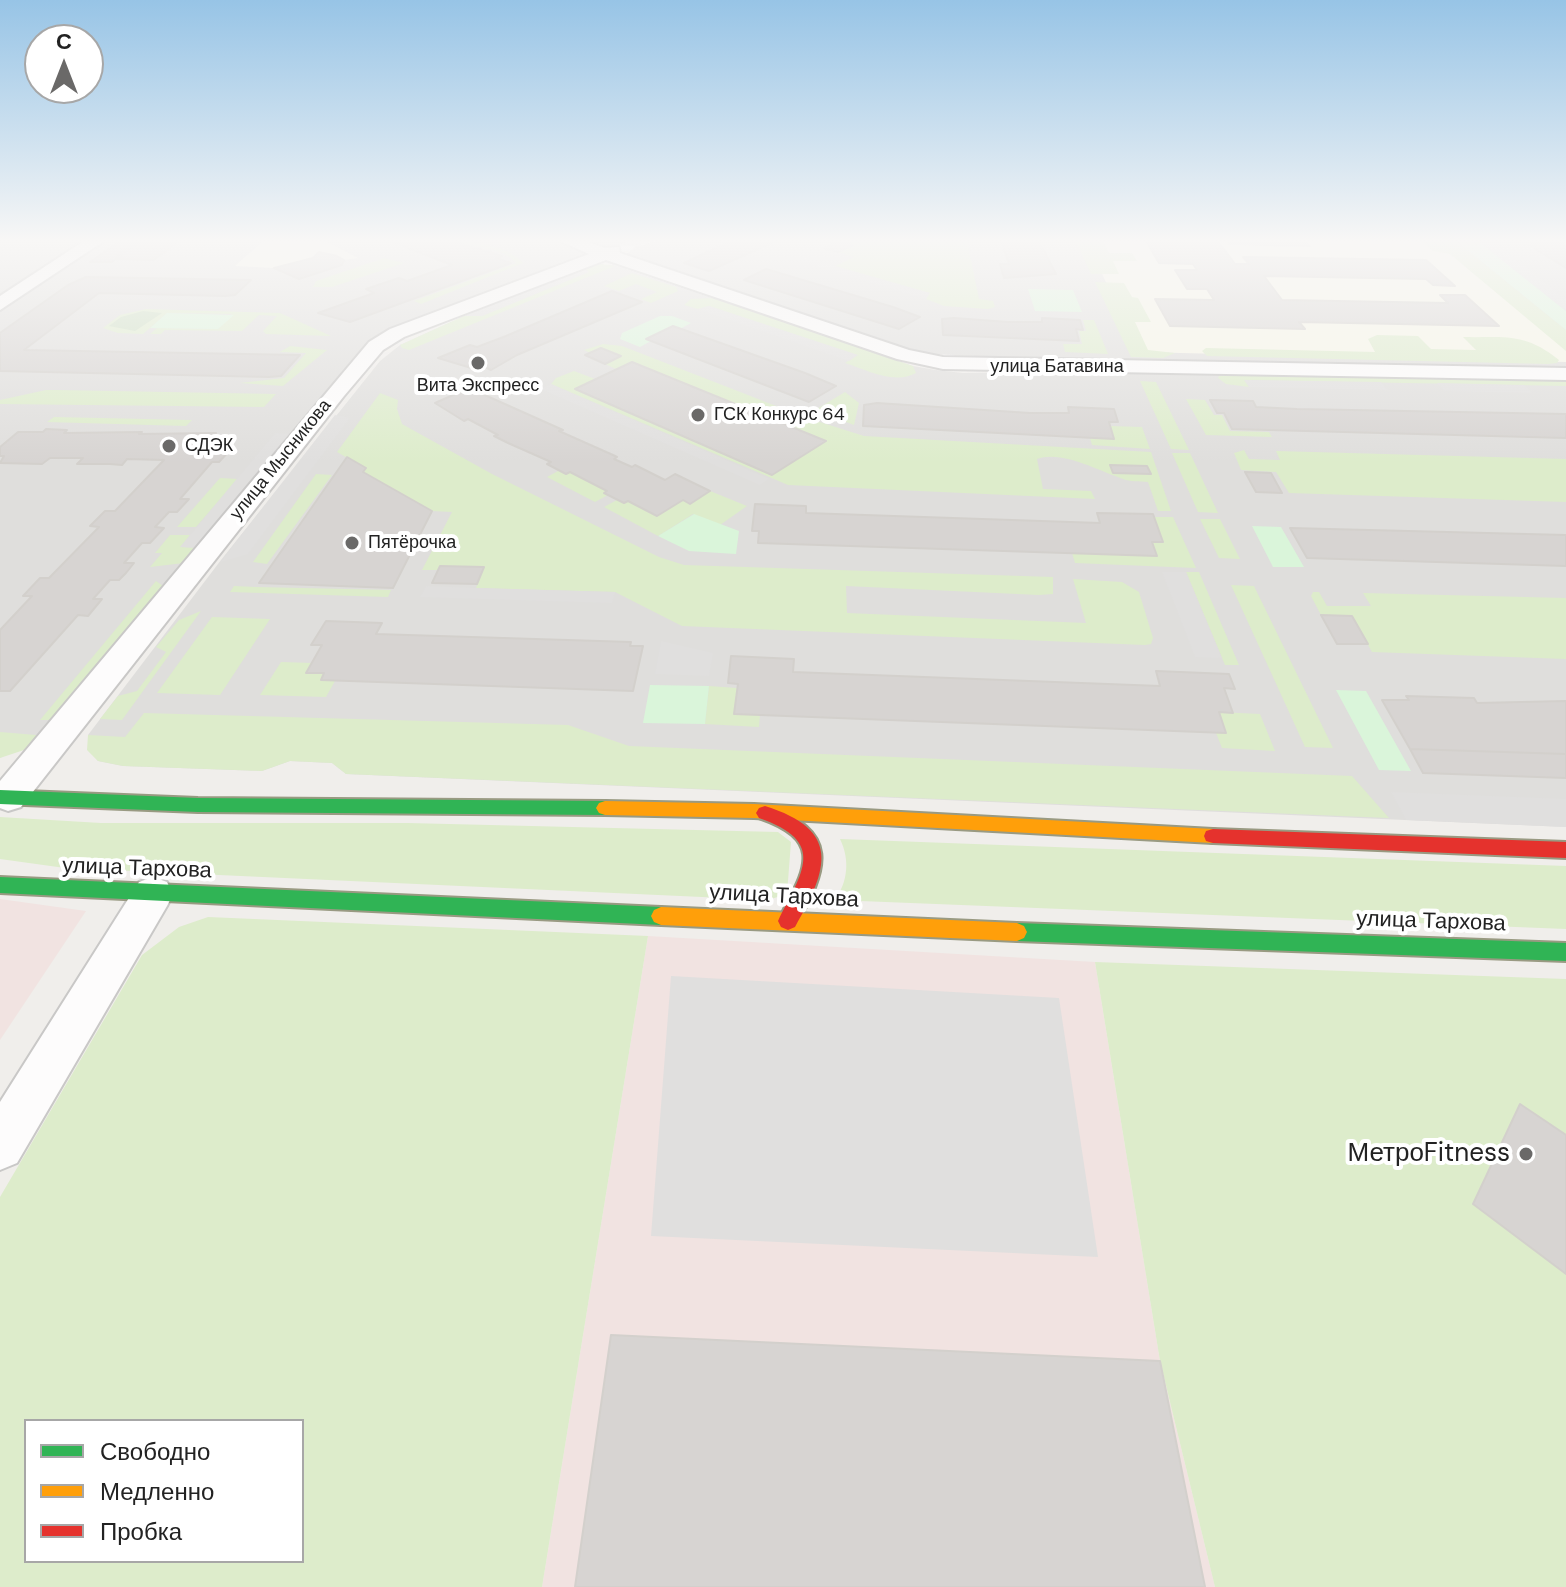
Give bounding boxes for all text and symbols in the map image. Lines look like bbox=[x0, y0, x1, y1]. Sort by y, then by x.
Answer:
north arrow bbox=[24, 24, 104, 104]
text: С bbox=[56, 27, 72, 56]
marker: Вита Экспресс bbox=[469, 354, 487, 372]
street label: улица Батавина bbox=[990, 356, 1124, 378]
place label: Вита Экспресс bbox=[417, 375, 539, 397]
street label: улица Мысникова bbox=[226, 395, 336, 525]
place label: ГСК Конкурс 64 bbox=[714, 404, 845, 426]
marker: ГСК Конкурс 64 bbox=[689, 406, 707, 424]
place label: СДЭК bbox=[185, 435, 233, 457]
marker: СДЭК bbox=[160, 437, 178, 455]
place label: Пятёрочка bbox=[368, 532, 456, 554]
marker: Пятёрочка bbox=[343, 534, 361, 552]
street label: улица Тархова bbox=[62, 853, 212, 885]
street label: улица Тархова bbox=[709, 880, 859, 914]
street label: улица Тархова bbox=[1356, 906, 1506, 938]
place label: МетроFitness bbox=[1347, 1138, 1510, 1170]
marker: МетроFitness bbox=[1517, 1145, 1535, 1163]
legend bbox=[24, 1419, 304, 1563]
text: Свободно bbox=[100, 1436, 210, 1467]
text: Медленно bbox=[100, 1476, 214, 1507]
text: Пробка bbox=[100, 1516, 182, 1547]

